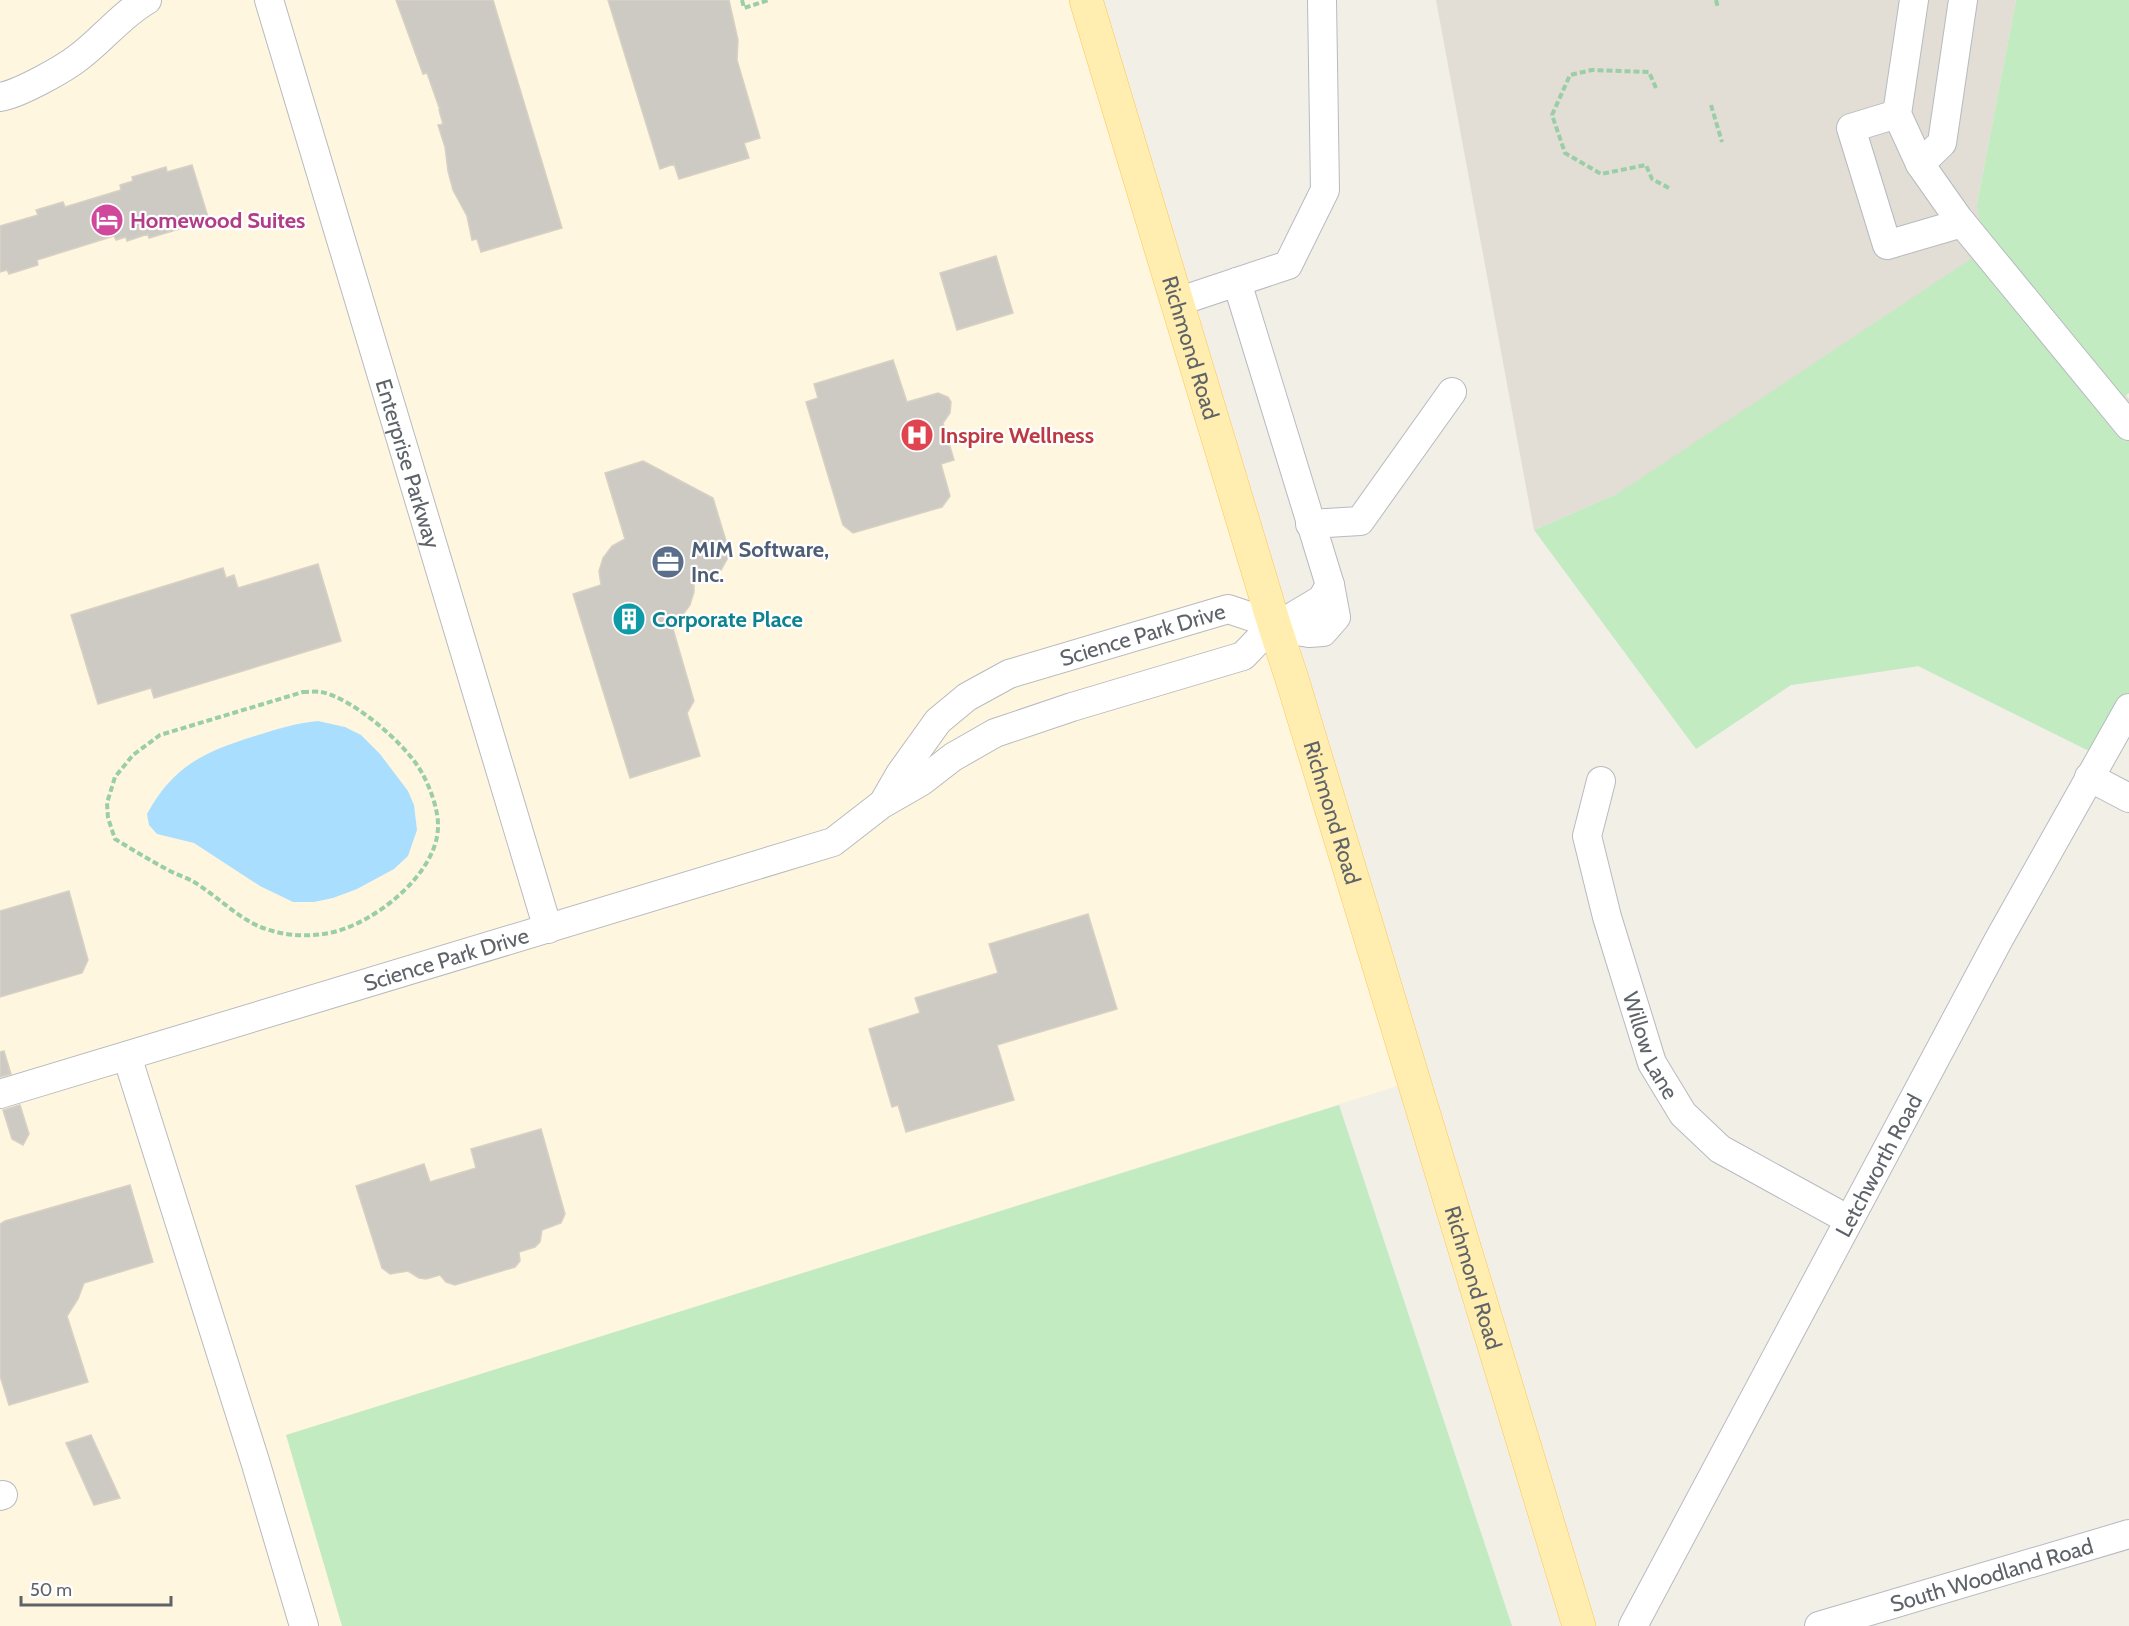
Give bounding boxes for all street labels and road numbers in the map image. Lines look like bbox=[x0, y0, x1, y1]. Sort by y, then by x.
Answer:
street label: Richmond Road bbox=[1156, 273, 1225, 423]
street label: Enterprise Parkway bbox=[370, 376, 446, 552]
street label: Science Park Drive bbox=[1057, 598, 1229, 672]
street label: Richmond Road bbox=[1298, 738, 1366, 887]
street label: Science Park Drive bbox=[360, 922, 532, 997]
street label: Willow Lane bbox=[1617, 989, 1684, 1104]
street label: Letchworth Road bbox=[1830, 1089, 1928, 1242]
street label: Richmond Road bbox=[1438, 1203, 1507, 1353]
street label: South Woodland Road bbox=[1887, 1532, 2096, 1618]

